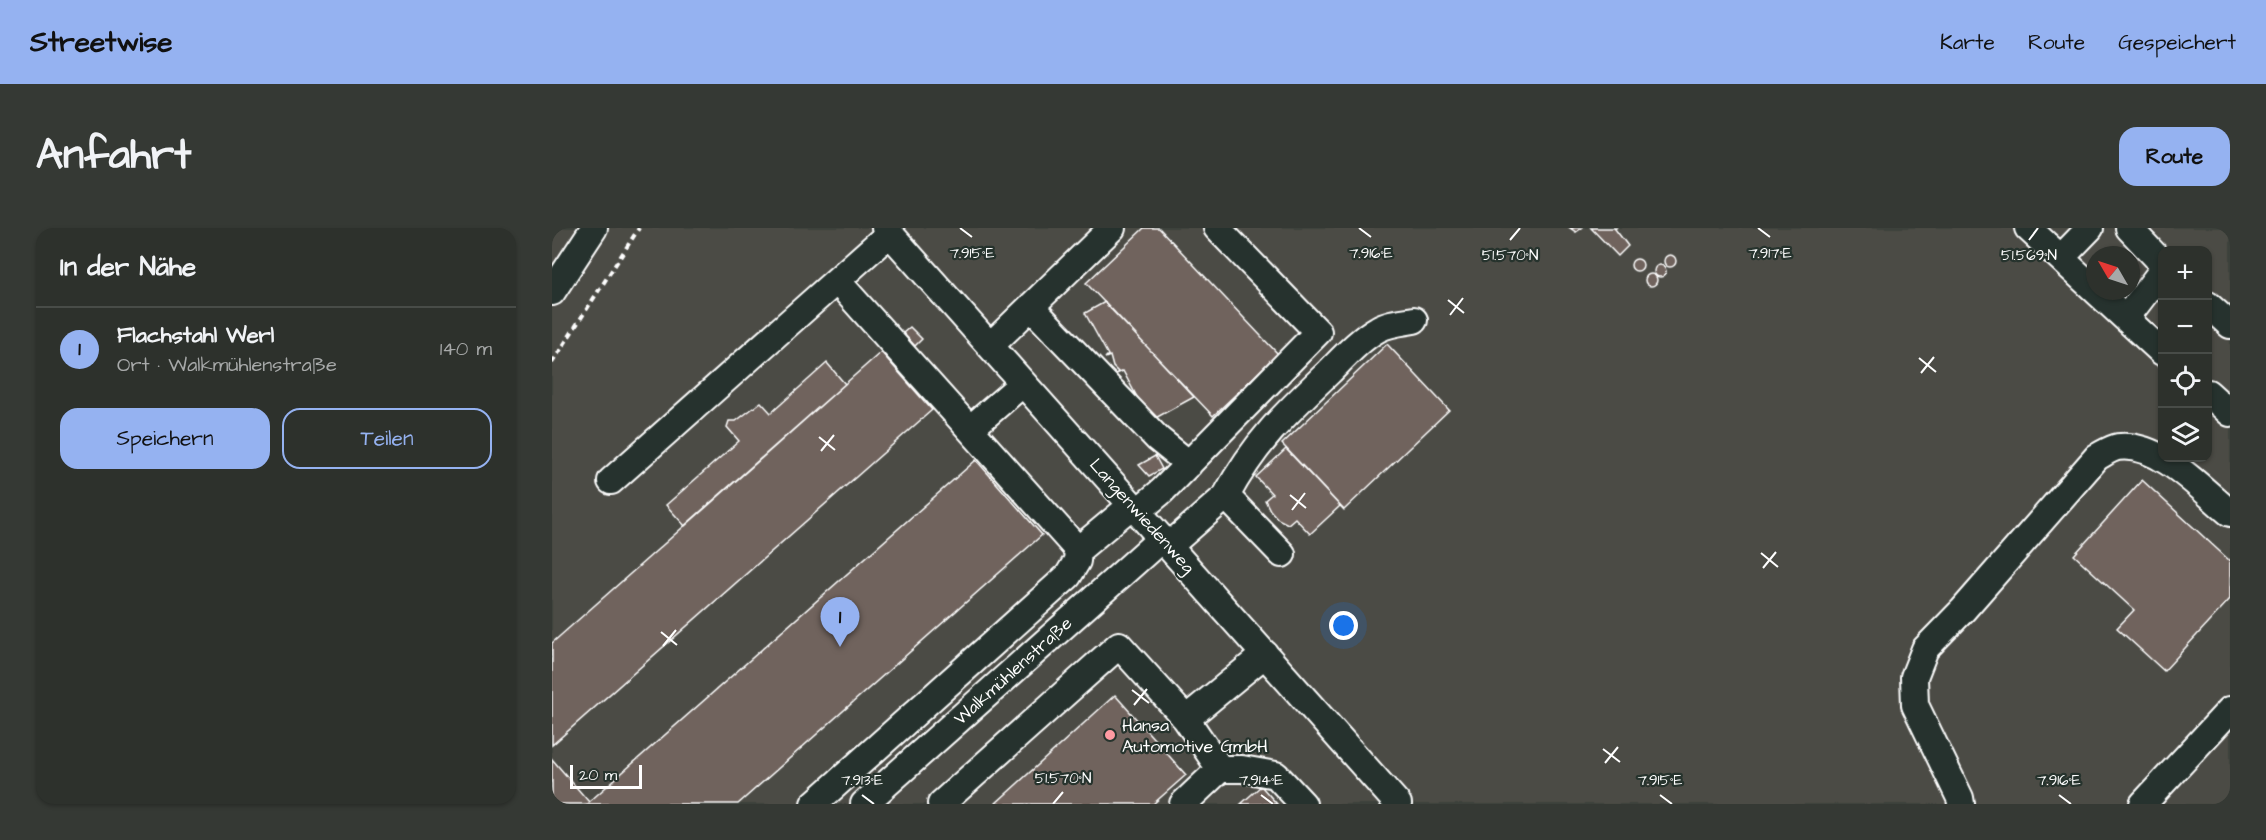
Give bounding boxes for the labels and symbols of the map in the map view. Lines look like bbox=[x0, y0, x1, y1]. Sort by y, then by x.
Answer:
text: 7.915°E bbox=[950, 243, 994, 264]
text: 7.916°E bbox=[1349, 243, 1393, 264]
text: 7.917°E bbox=[1748, 243, 1792, 264]
text: 51.570°N bbox=[1482, 245, 1538, 266]
text: 51.569°N bbox=[2001, 245, 2057, 266]
north arrow bbox=[2086, 246, 2140, 300]
street label: Langenwiedenweg bbox=[1083, 453, 1201, 580]
pin: 1 bbox=[820, 598, 860, 647]
street label: Walkmühlenstraße bbox=[948, 611, 1078, 731]
your location bbox=[1329, 611, 1358, 640]
place label: Hansa Automotive GmbH bbox=[1122, 713, 1268, 759]
marker: Hansa Automotive GmbH bbox=[1103, 728, 1117, 742]
scale bar bbox=[570, 762, 642, 790]
text: 51.570°N bbox=[1035, 768, 1091, 789]
text: 7.913°E bbox=[841, 770, 883, 791]
text: 7.914°E bbox=[1239, 770, 1283, 791]
text: 7.915°E bbox=[1638, 770, 1682, 791]
text: 7.916°E bbox=[2037, 770, 2081, 791]

